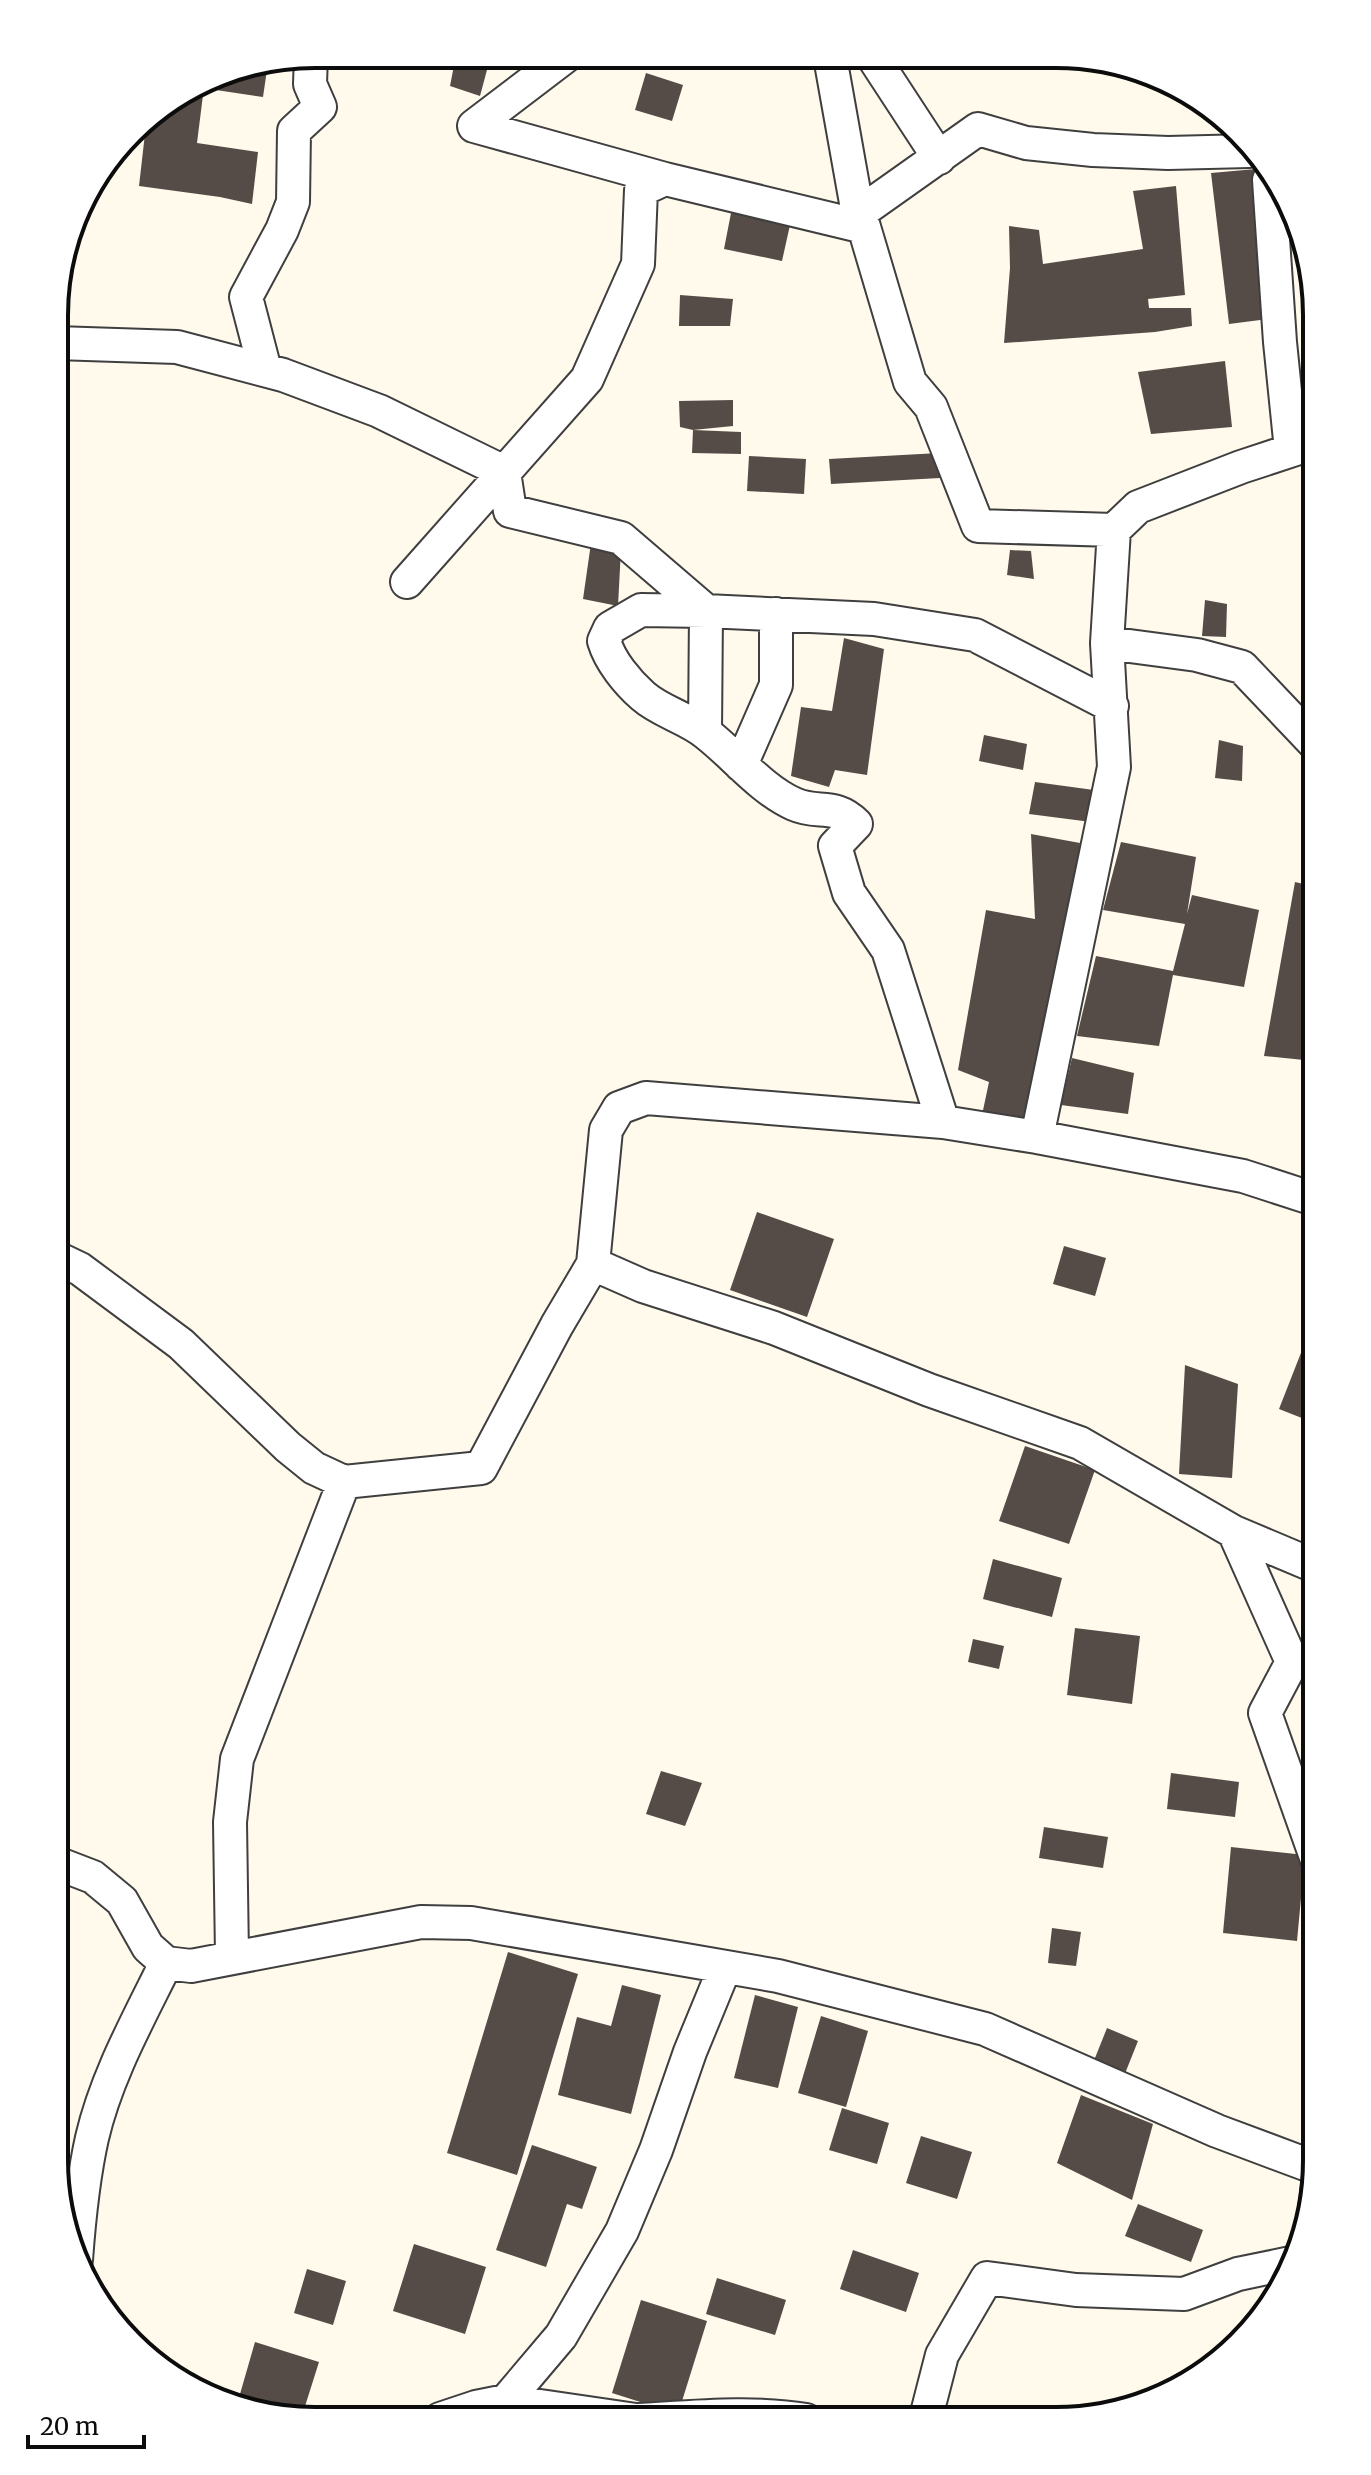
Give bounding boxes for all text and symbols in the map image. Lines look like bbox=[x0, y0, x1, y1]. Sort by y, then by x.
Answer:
scale bar bbox=[28, 2399, 144, 2449]
text: 20 m bbox=[40, 2411, 99, 2442]

